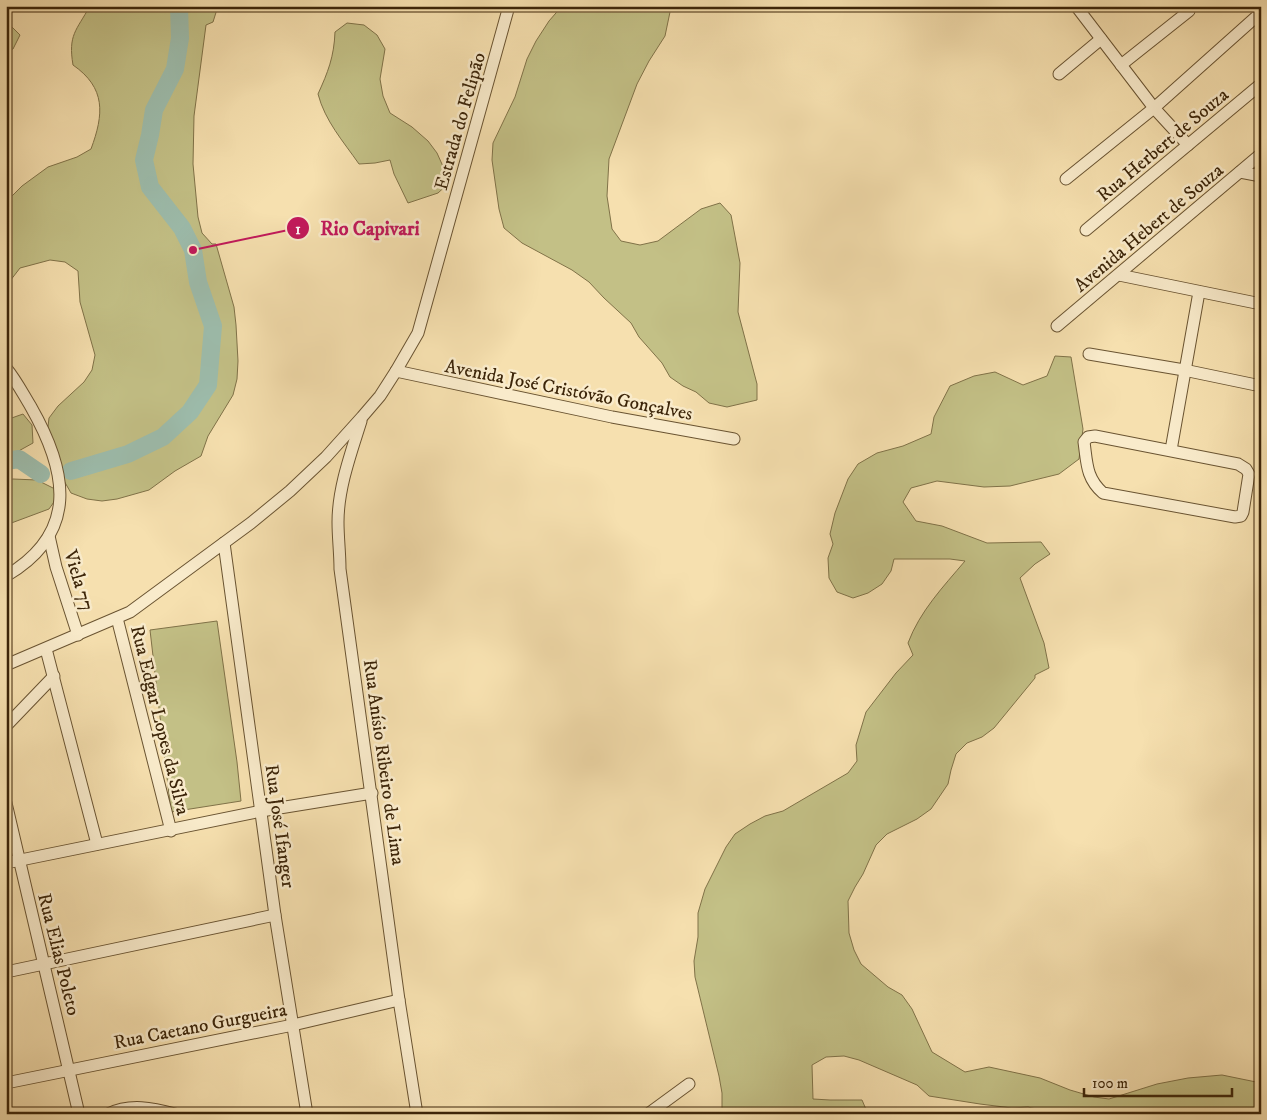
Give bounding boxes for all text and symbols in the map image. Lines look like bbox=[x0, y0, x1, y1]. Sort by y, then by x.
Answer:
street label: Estrada do Felipão bbox=[430, 50, 491, 193]
street label: Rua Herbert de Souza bbox=[1092, 83, 1233, 207]
street label: Avenida Hebert de Souza bbox=[1070, 159, 1228, 297]
callout: Rio Capivari bbox=[286, 211, 430, 246]
text: Rio Capivari bbox=[320, 217, 420, 242]
text: 1 bbox=[295, 220, 301, 239]
street label: Avenida José Cristóvão Gonçalves bbox=[443, 355, 694, 426]
street label: Viela 77 bbox=[58, 546, 99, 614]
street label: Rua Edgar Lopes da Silva bbox=[125, 623, 194, 818]
street label: Rua Anísio Ribeiro de Lima bbox=[358, 658, 409, 866]
street label: Rua José Ifanger bbox=[259, 763, 300, 890]
street label: Rua Elias Poleto bbox=[32, 891, 85, 1018]
street label: Rua Caetano Gurgueira bbox=[112, 998, 289, 1055]
scale bar bbox=[1084, 1065, 1232, 1097]
text: 100 m bbox=[1092, 1074, 1128, 1093]

